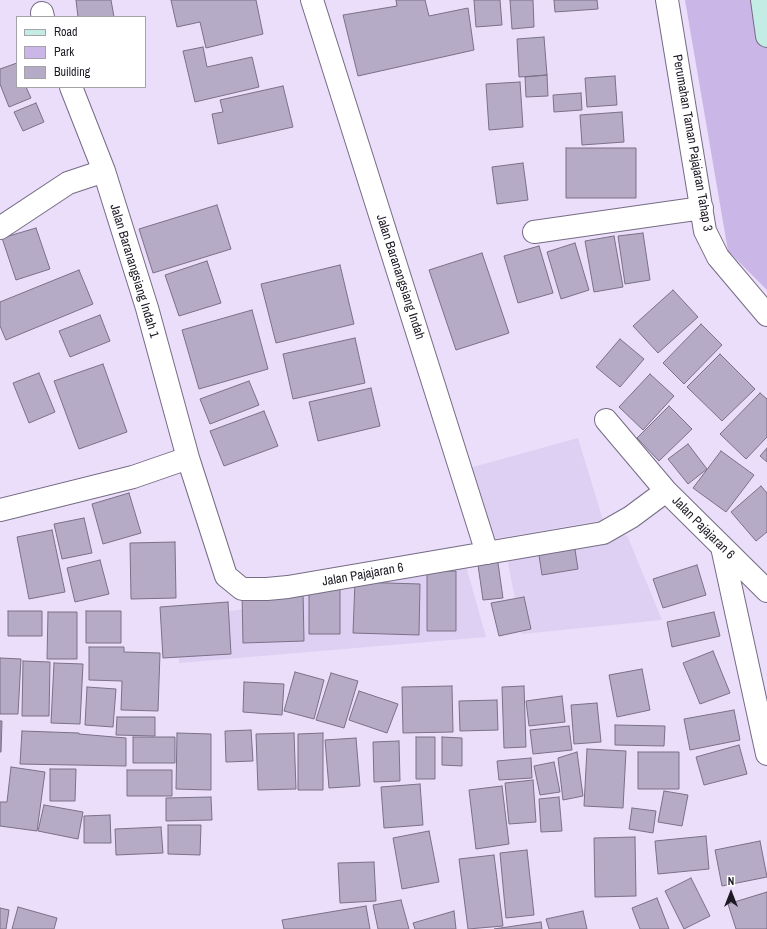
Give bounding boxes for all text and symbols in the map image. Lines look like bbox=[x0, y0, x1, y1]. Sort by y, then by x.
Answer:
legend bbox=[16, 16, 146, 88]
text: Road bbox=[54, 24, 78, 40]
text: Park bbox=[54, 44, 74, 60]
street label: Perumahan Taman Pajajaran Tahap 3 bbox=[669, 53, 715, 233]
text: Building bbox=[54, 64, 90, 80]
street label: Jalan Baranangsiang Indah 1 bbox=[106, 202, 162, 340]
street label: Jalan Baranangsiang Indah bbox=[372, 213, 428, 341]
street label: Jalan Pajajaran 6 bbox=[668, 493, 738, 563]
street label: Jalan Pajajaran 6 bbox=[321, 560, 405, 590]
north arrow bbox=[711, 873, 751, 913]
text: N bbox=[728, 874, 734, 888]

